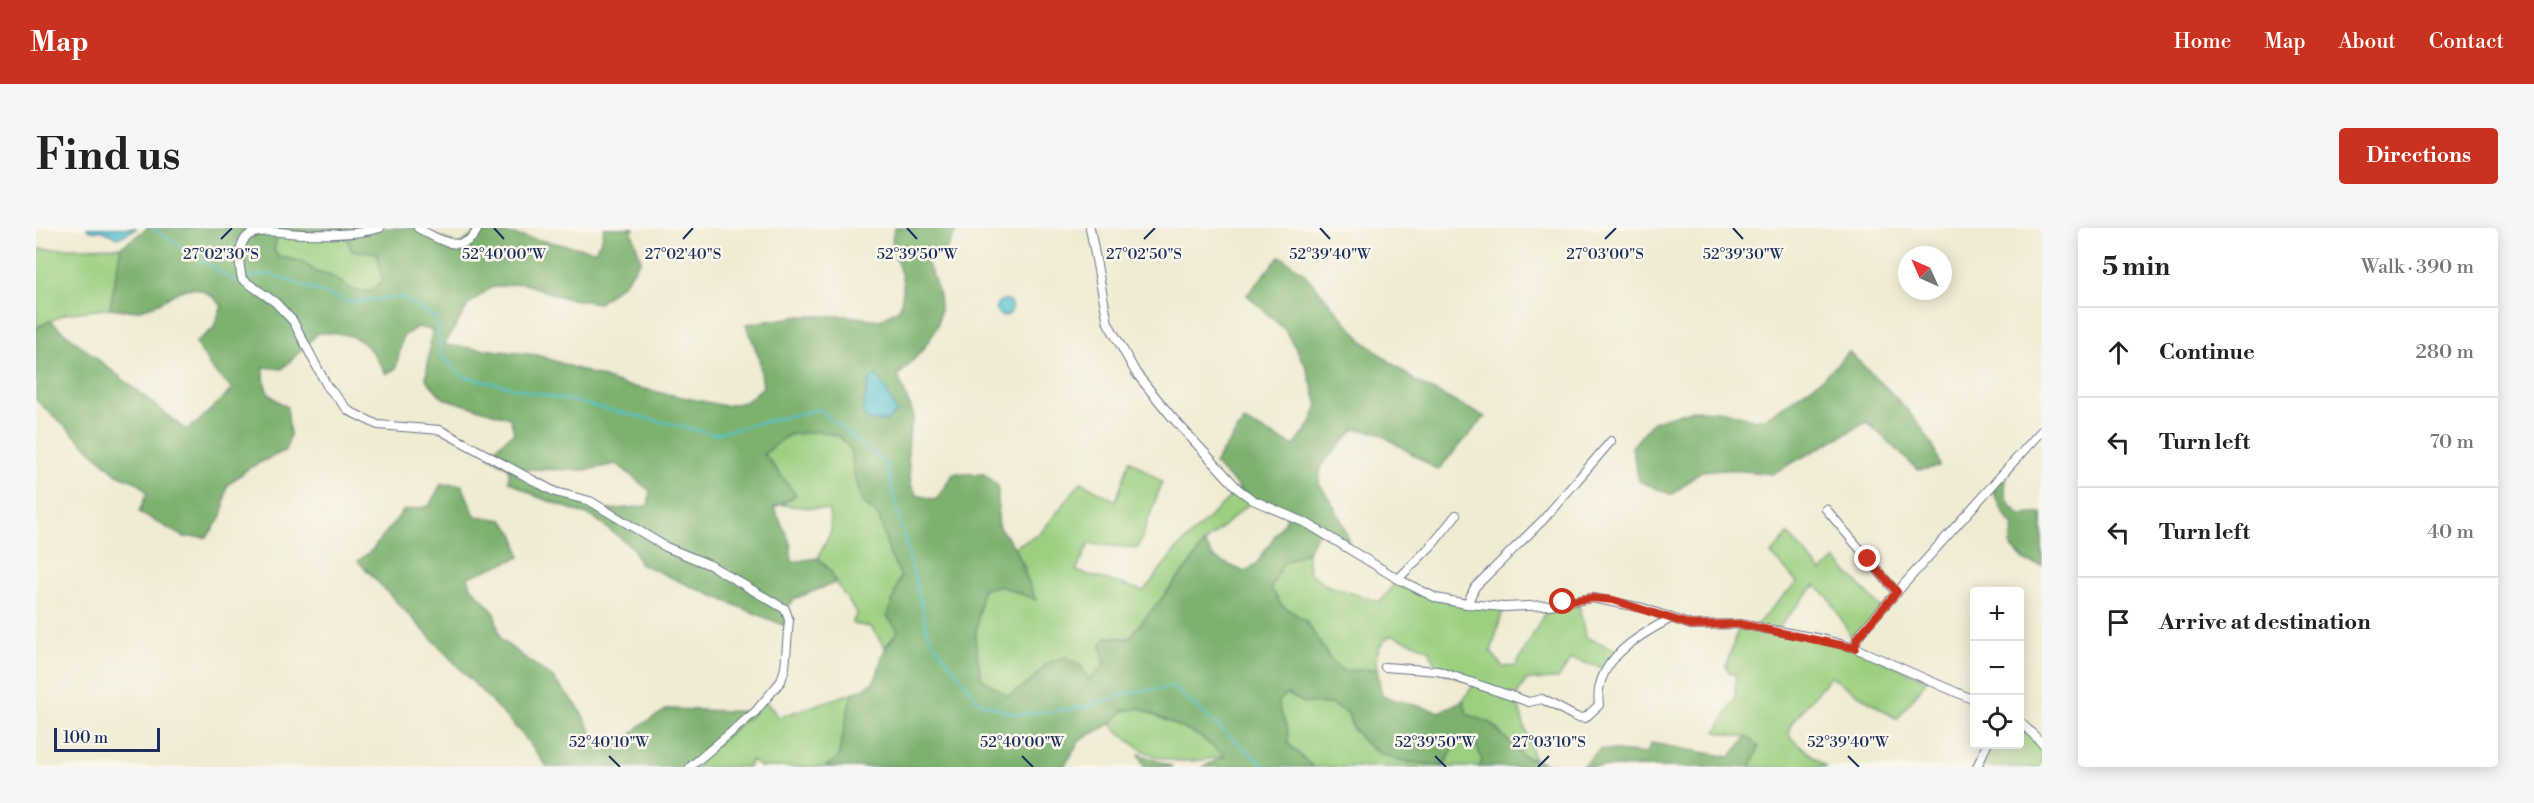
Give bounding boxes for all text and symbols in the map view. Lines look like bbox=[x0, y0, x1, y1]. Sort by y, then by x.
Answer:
text: Map bbox=[30, 25, 89, 60]
text: Home bbox=[2174, 29, 2231, 55]
text: Map bbox=[2264, 29, 2306, 55]
text: About bbox=[2339, 29, 2396, 55]
text: Contact bbox=[2429, 29, 2504, 55]
button: Directions bbox=[2339, 128, 2498, 184]
text: Find us bbox=[36, 130, 180, 183]
text: 27°02'30"S bbox=[183, 245, 259, 264]
text: 52°40'00"W bbox=[462, 245, 546, 264]
text: 27°02'40"S bbox=[645, 245, 721, 264]
text: 52°39'50"W bbox=[877, 245, 958, 264]
text: 27°02'50"S bbox=[1106, 245, 1182, 264]
text: 52°39'40"W bbox=[1289, 245, 1371, 264]
text: 27°03'00"S bbox=[1566, 245, 1644, 264]
text: 52°39'30"W bbox=[1703, 245, 1784, 264]
north arrow bbox=[1898, 246, 1952, 300]
text: 5 min bbox=[2102, 251, 2170, 283]
text: Walk · 390 m bbox=[2361, 255, 2474, 280]
icon: ahead bbox=[2102, 336, 2135, 369]
text: Continue bbox=[2159, 339, 2255, 366]
text: 280 m bbox=[2415, 340, 2474, 365]
icon: left bbox=[2102, 426, 2135, 459]
text: Turn left bbox=[2159, 429, 2250, 456]
text: 70 m bbox=[2430, 430, 2474, 455]
icon: left bbox=[2102, 516, 2135, 549]
text: Turn left bbox=[2159, 519, 2250, 546]
text: 40 m bbox=[2427, 520, 2474, 545]
route end bbox=[1854, 545, 1880, 571]
map controls bbox=[1970, 587, 2024, 749]
button: + bbox=[1970, 587, 2024, 641]
route start bbox=[1549, 588, 1575, 614]
icon: arrive bbox=[2102, 606, 2135, 639]
text: Arrive at destination bbox=[2159, 609, 2371, 636]
button: − bbox=[1970, 641, 2024, 695]
button: locate bbox=[1970, 695, 2024, 749]
scale bar bbox=[54, 725, 160, 752]
text: 100 m bbox=[63, 728, 108, 748]
text: 52°40'10"W bbox=[569, 733, 649, 752]
text: 52°40'00"W bbox=[980, 733, 1064, 752]
text: 52°39'50"W bbox=[1395, 733, 1476, 752]
text: 27°03'10"S bbox=[1512, 733, 1586, 752]
text: 52°39'40"W bbox=[1807, 733, 1889, 752]

